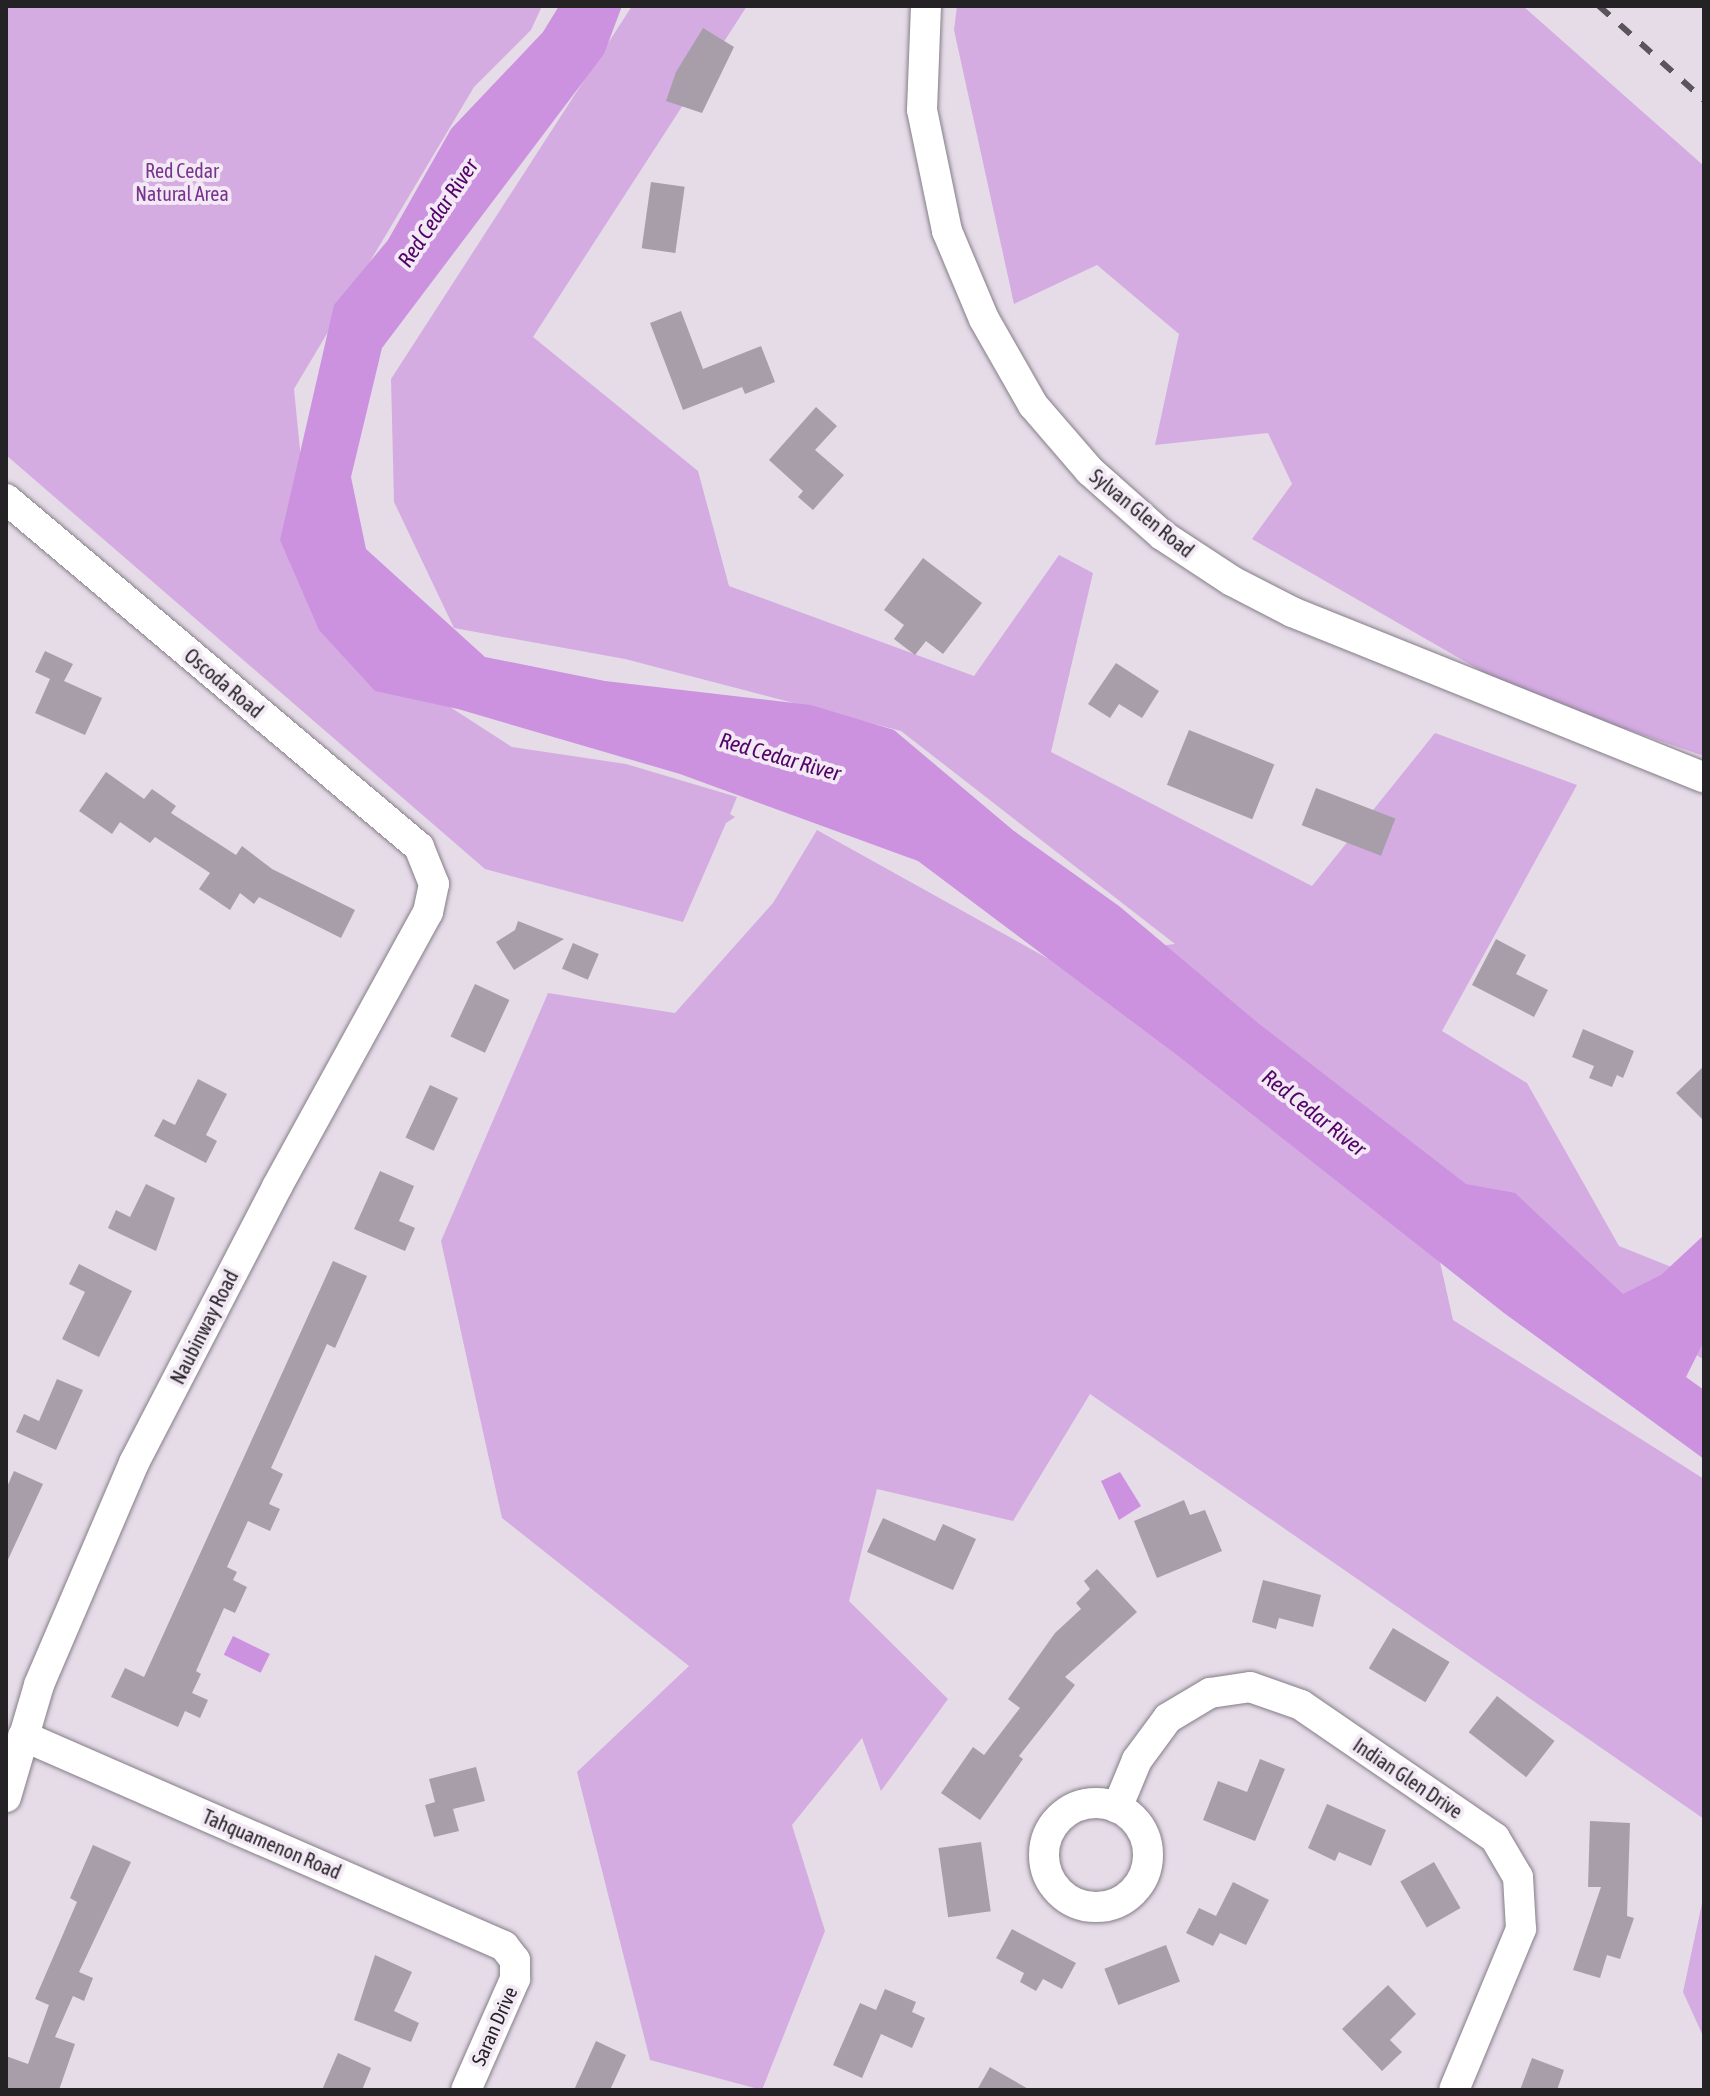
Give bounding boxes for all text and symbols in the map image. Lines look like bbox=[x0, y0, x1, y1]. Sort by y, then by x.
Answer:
water label: Red Cedar River bbox=[392, 154, 484, 272]
park label: Red Cedar Natural Area bbox=[135, 158, 229, 205]
street label: Sylvan Glen Road bbox=[1085, 464, 1199, 562]
street label: Oscoda Road bbox=[180, 643, 268, 723]
water label: Red Cedar River bbox=[716, 727, 844, 787]
water label: Red Cedar River bbox=[1257, 1064, 1371, 1162]
street label: Naubinway Road bbox=[165, 1266, 243, 1388]
street label: Indian Glen Drive bbox=[1349, 1733, 1467, 1823]
street label: Tahquamenon Road bbox=[199, 1804, 345, 1884]
street label: Saran Drive bbox=[466, 1983, 522, 2069]

